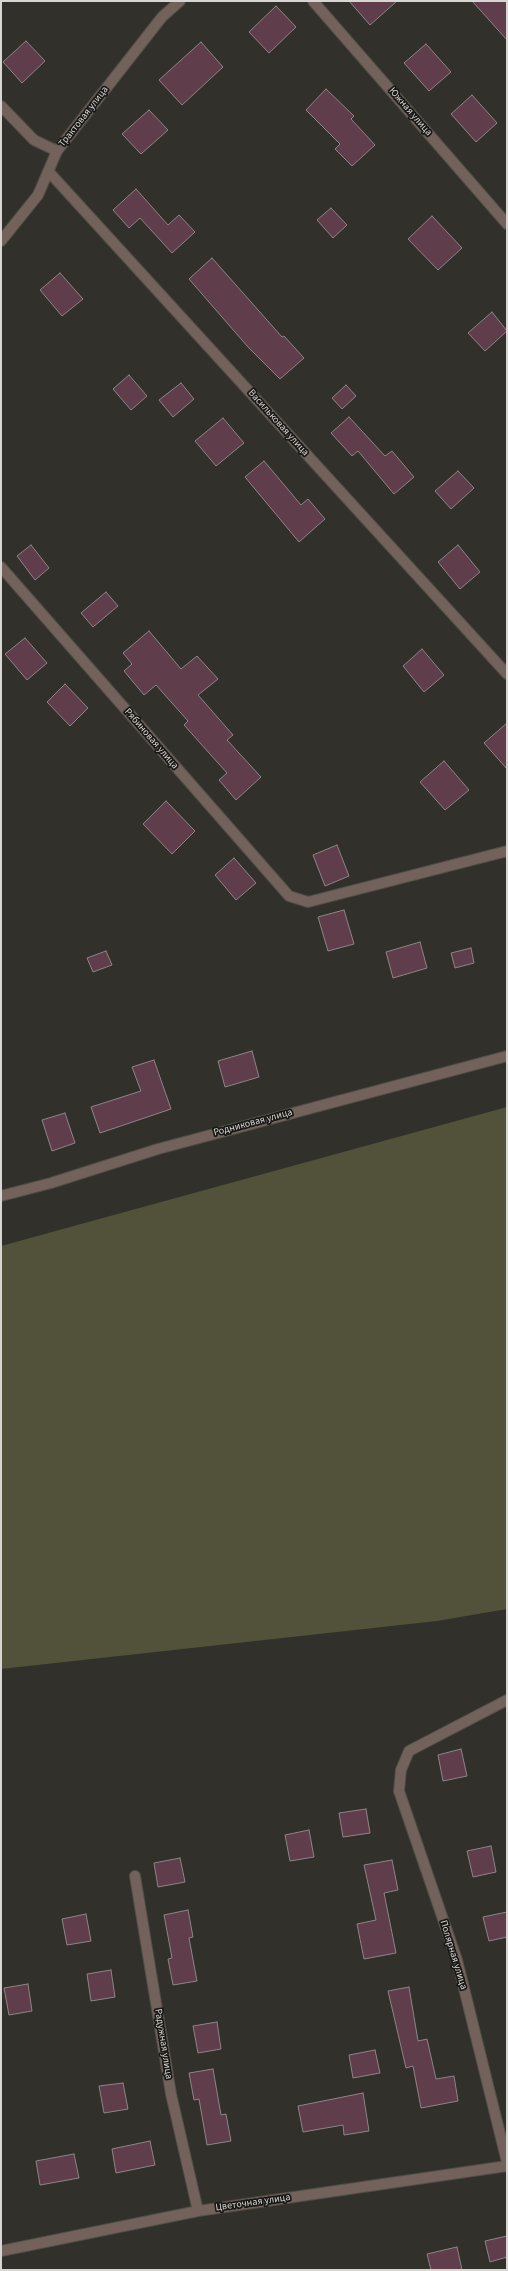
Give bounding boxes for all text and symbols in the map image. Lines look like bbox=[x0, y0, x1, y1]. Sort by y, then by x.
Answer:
street label: Трактовая улица bbox=[57, 84, 111, 150]
street label: Южная улица bbox=[386, 85, 434, 139]
street label: Васильковая улица bbox=[245, 387, 311, 459]
street label: Рябиновая улица bbox=[121, 706, 181, 772]
street label: Родниковая улица bbox=[212, 1107, 294, 1139]
street label: Полярная улица bbox=[437, 1919, 469, 1991]
street label: Радужная улица bbox=[152, 2008, 174, 2080]
street label: Цветочная улица bbox=[215, 2192, 291, 2214]

